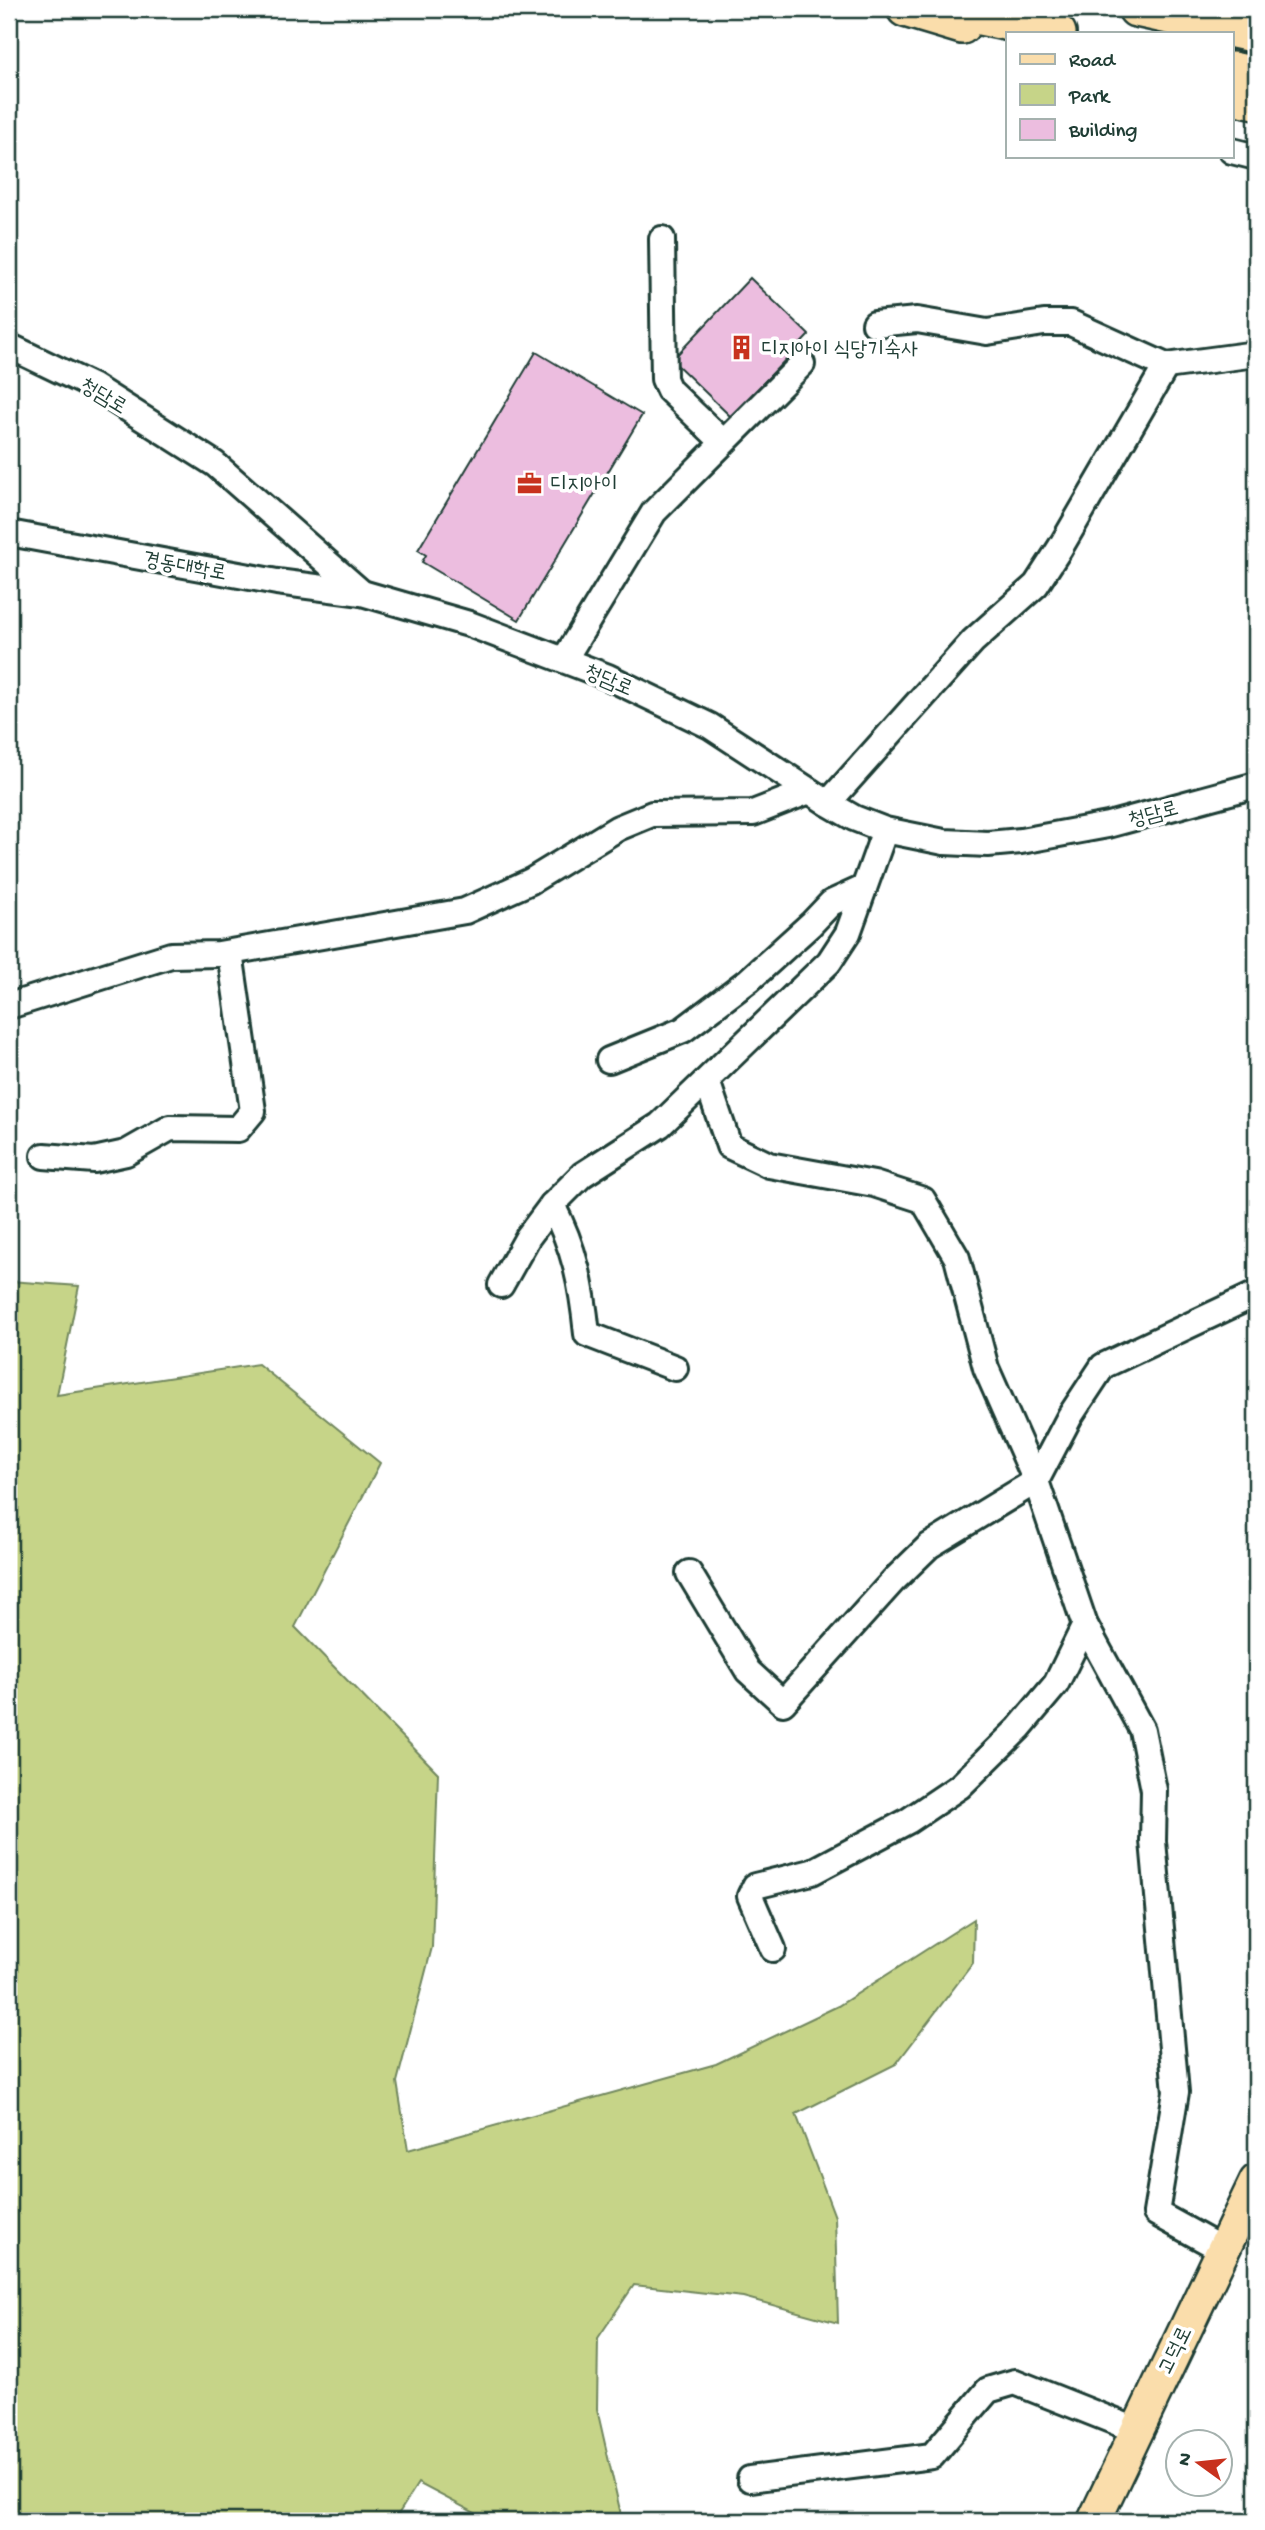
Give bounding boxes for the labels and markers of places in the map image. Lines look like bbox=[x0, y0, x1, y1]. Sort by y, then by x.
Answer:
building icon: 디지아이 식당기숙사 bbox=[727, 334, 755, 362]
place label: 디지아이 식당기숙사 bbox=[761, 339, 918, 364]
office icon: 디지아이 bbox=[516, 469, 544, 497]
place label: 디지아이 bbox=[550, 474, 618, 499]

